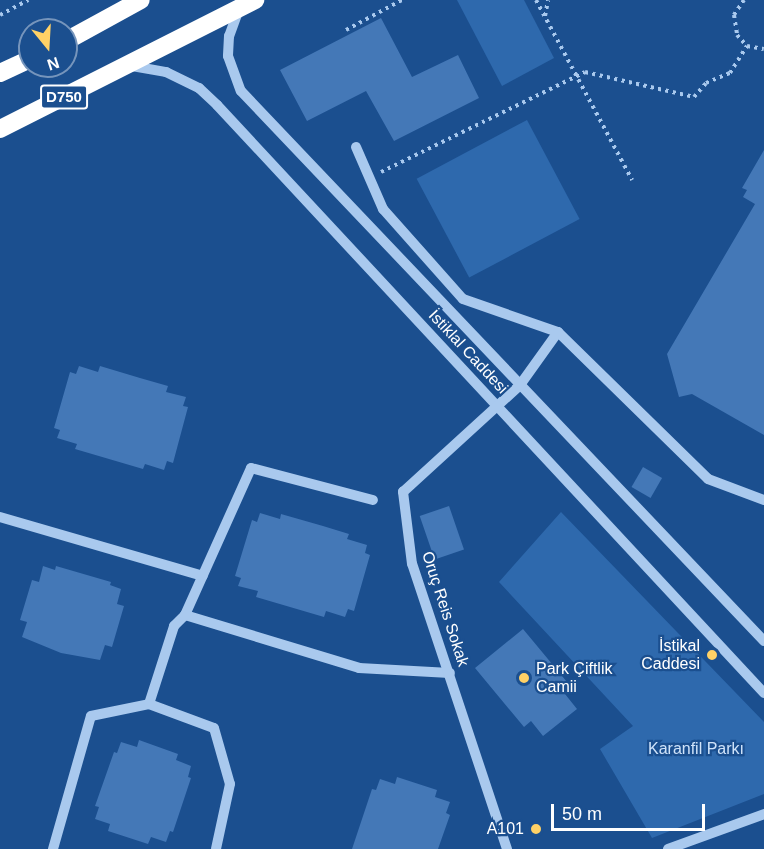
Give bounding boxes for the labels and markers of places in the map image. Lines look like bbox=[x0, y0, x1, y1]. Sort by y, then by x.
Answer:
place label: İstikal Caddesi bbox=[641, 636, 700, 674]
marker: İstikal Caddesi bbox=[705, 648, 719, 662]
place label: Park Çiftlik Camii bbox=[536, 659, 612, 697]
marker: Park Çiftlik Camii bbox=[517, 671, 531, 685]
place label: A101 bbox=[487, 819, 524, 839]
marker: A101 bbox=[529, 822, 543, 836]

